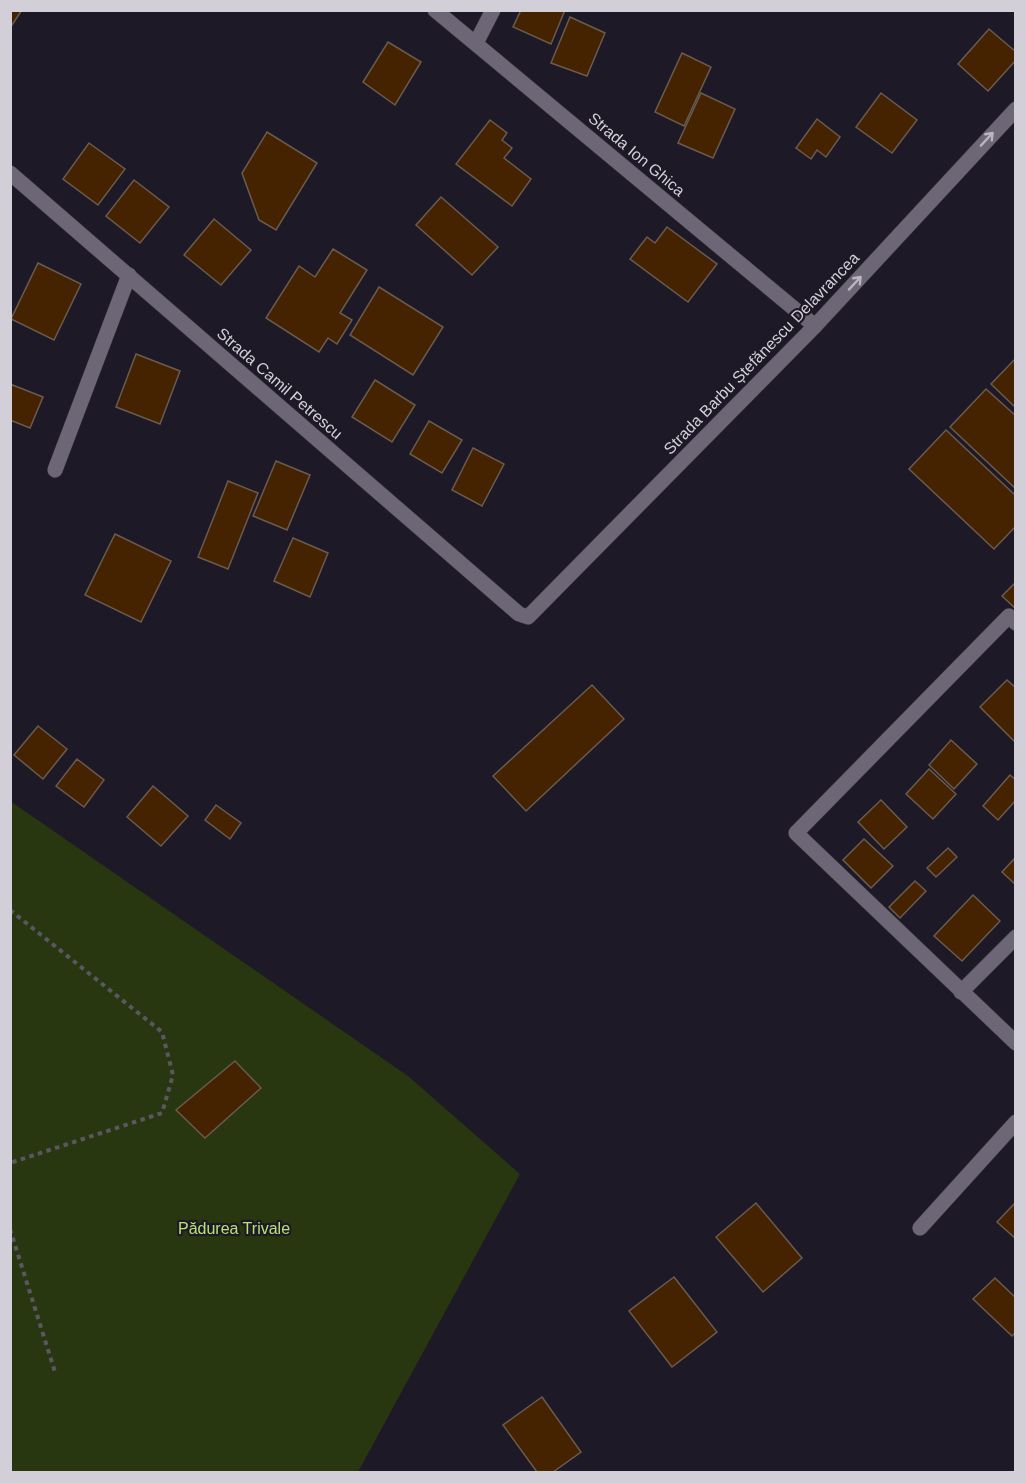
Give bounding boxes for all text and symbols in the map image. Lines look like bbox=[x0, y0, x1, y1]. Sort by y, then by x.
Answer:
street label: Strada Ion Ghica bbox=[585, 109, 688, 200]
one-way arrow bbox=[980, 132, 995, 147]
street label: Strada Barbu Ștefănescu Delavrancea bbox=[660, 249, 862, 457]
one-way arrow bbox=[848, 275, 862, 290]
street label: Strada Camil Petrescu bbox=[214, 324, 346, 442]
park label: Pădurea Trivale bbox=[178, 1220, 290, 1237]

